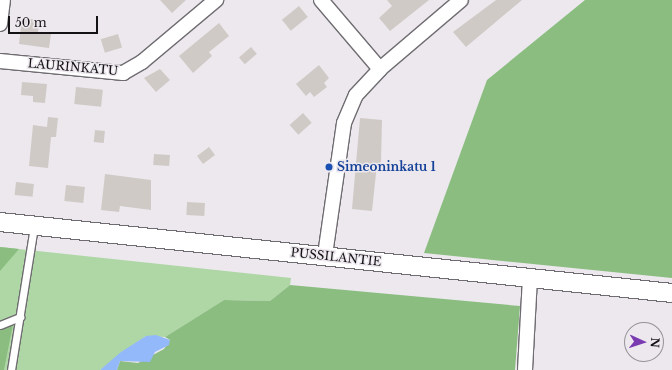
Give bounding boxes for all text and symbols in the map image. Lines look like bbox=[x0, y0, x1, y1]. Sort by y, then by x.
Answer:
scale bar bbox=[10, 8, 100, 34]
text: 50 m bbox=[15, 15, 47, 30]
street label: LAURINKATU bbox=[27, 56, 119, 78]
place label: Simeoninkatu 1 bbox=[337, 160, 436, 174]
marker: Simeoninkatu 1 bbox=[324, 162, 334, 172]
street label: PUSSILANTIE bbox=[290, 245, 382, 269]
north arrow bbox=[624, 322, 664, 362]
text: N bbox=[648, 337, 662, 348]

